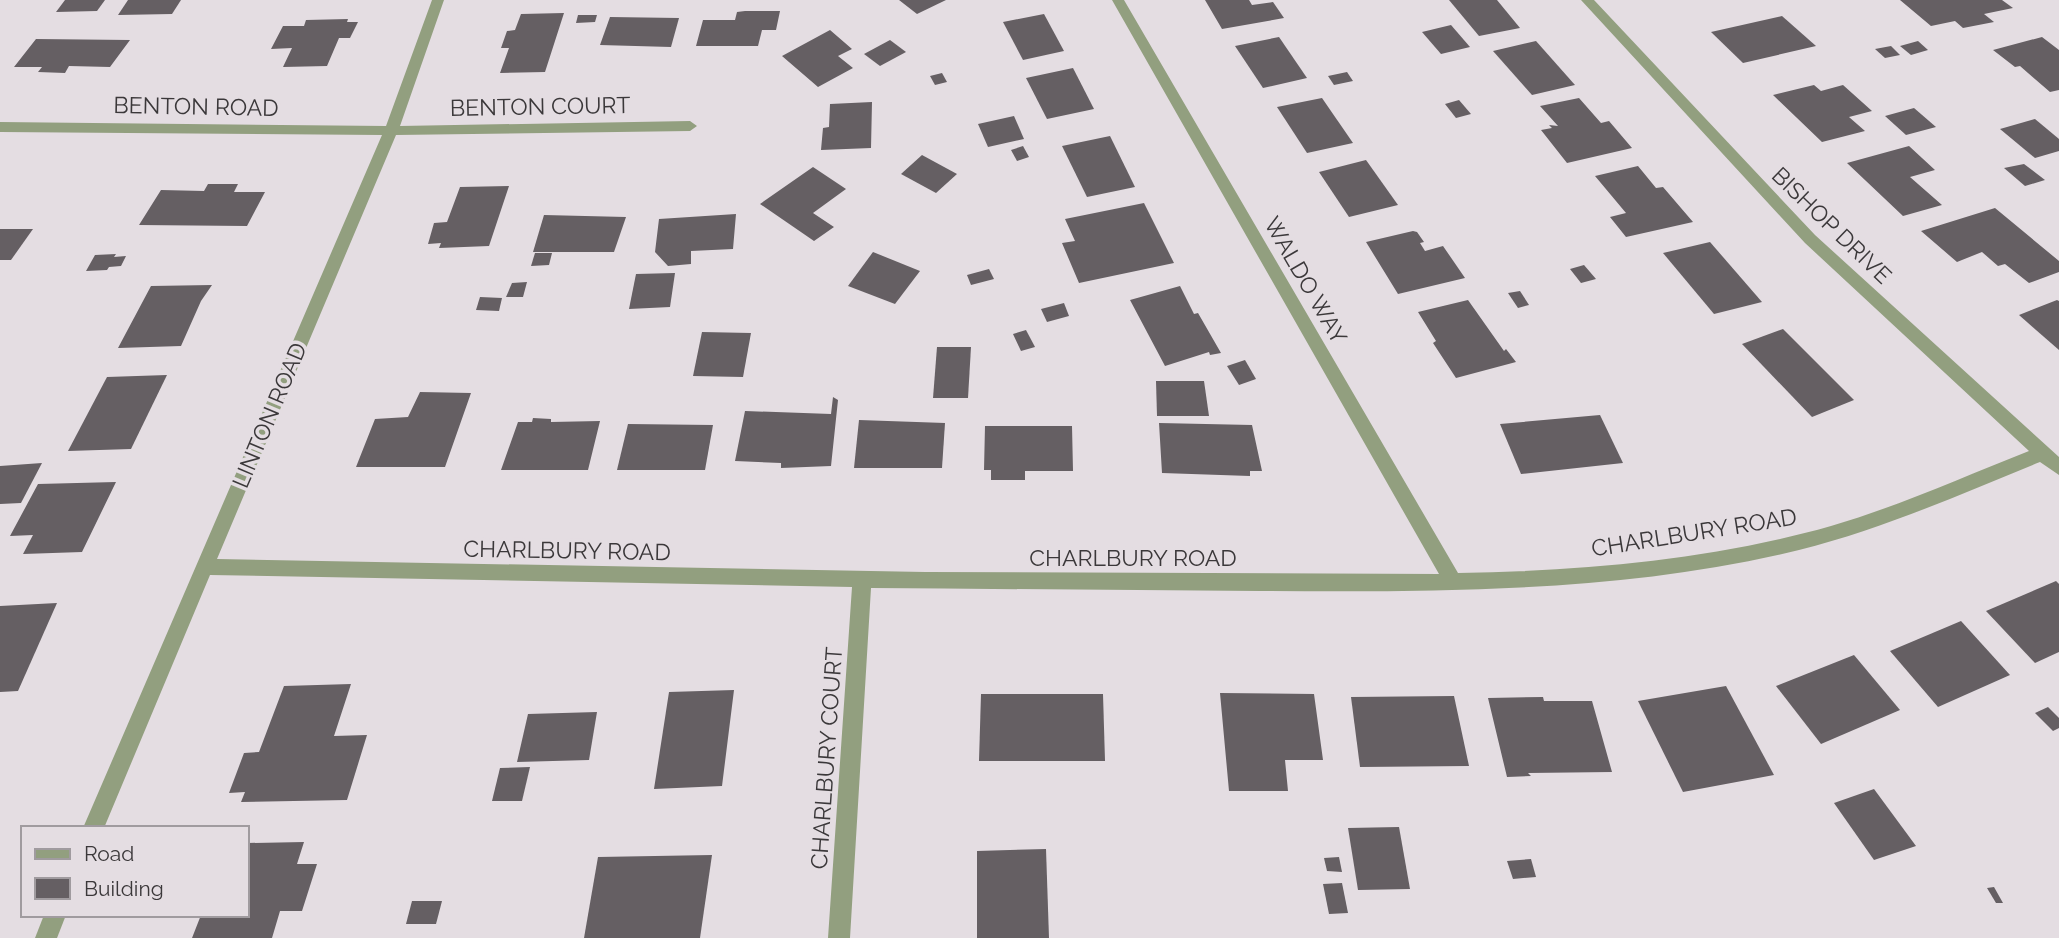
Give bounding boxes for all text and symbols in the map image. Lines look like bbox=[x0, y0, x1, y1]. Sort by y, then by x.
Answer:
street label: BENTON ROAD bbox=[113, 91, 279, 121]
street label: BENTON COURT bbox=[449, 91, 631, 121]
street label: BISHOP DRIVE bbox=[1767, 161, 1897, 289]
street label: WALDO WAY bbox=[1259, 212, 1353, 348]
street label: LINTON ROAD bbox=[226, 338, 312, 492]
street label: CHARLBURY ROAD bbox=[1589, 502, 1799, 562]
street label: CHARLBURY ROAD bbox=[463, 535, 671, 565]
street label: CHARLBURY ROAD bbox=[1029, 544, 1237, 571]
street label: CHARLBURY COURT bbox=[805, 646, 847, 870]
legend bbox=[21, 826, 248, 917]
text: Road bbox=[84, 841, 134, 866]
text: Building bbox=[84, 876, 164, 901]

